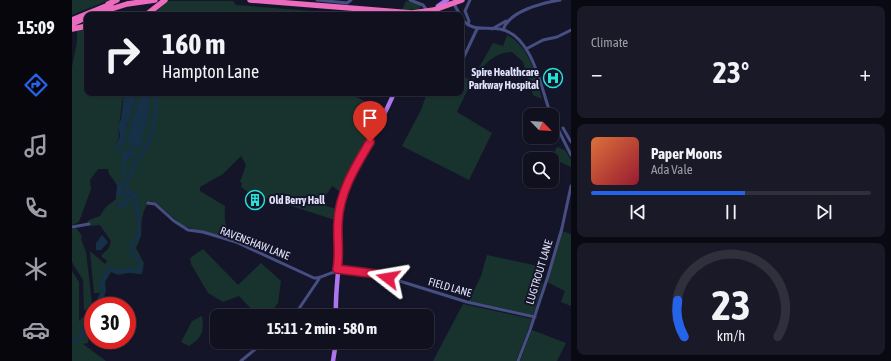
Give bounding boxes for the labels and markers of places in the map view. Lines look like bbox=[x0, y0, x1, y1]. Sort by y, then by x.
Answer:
place label: Spire Healthcare Parkway Hospital bbox=[469, 66, 540, 91]
hospital icon: Spire Healthcare Parkway Hospital bbox=[542, 67, 564, 89]
pin bbox=[353, 101, 387, 142]
building icon: Old Berry Hall bbox=[244, 189, 266, 211]
place label: Old Berry Hall bbox=[269, 194, 326, 206]

